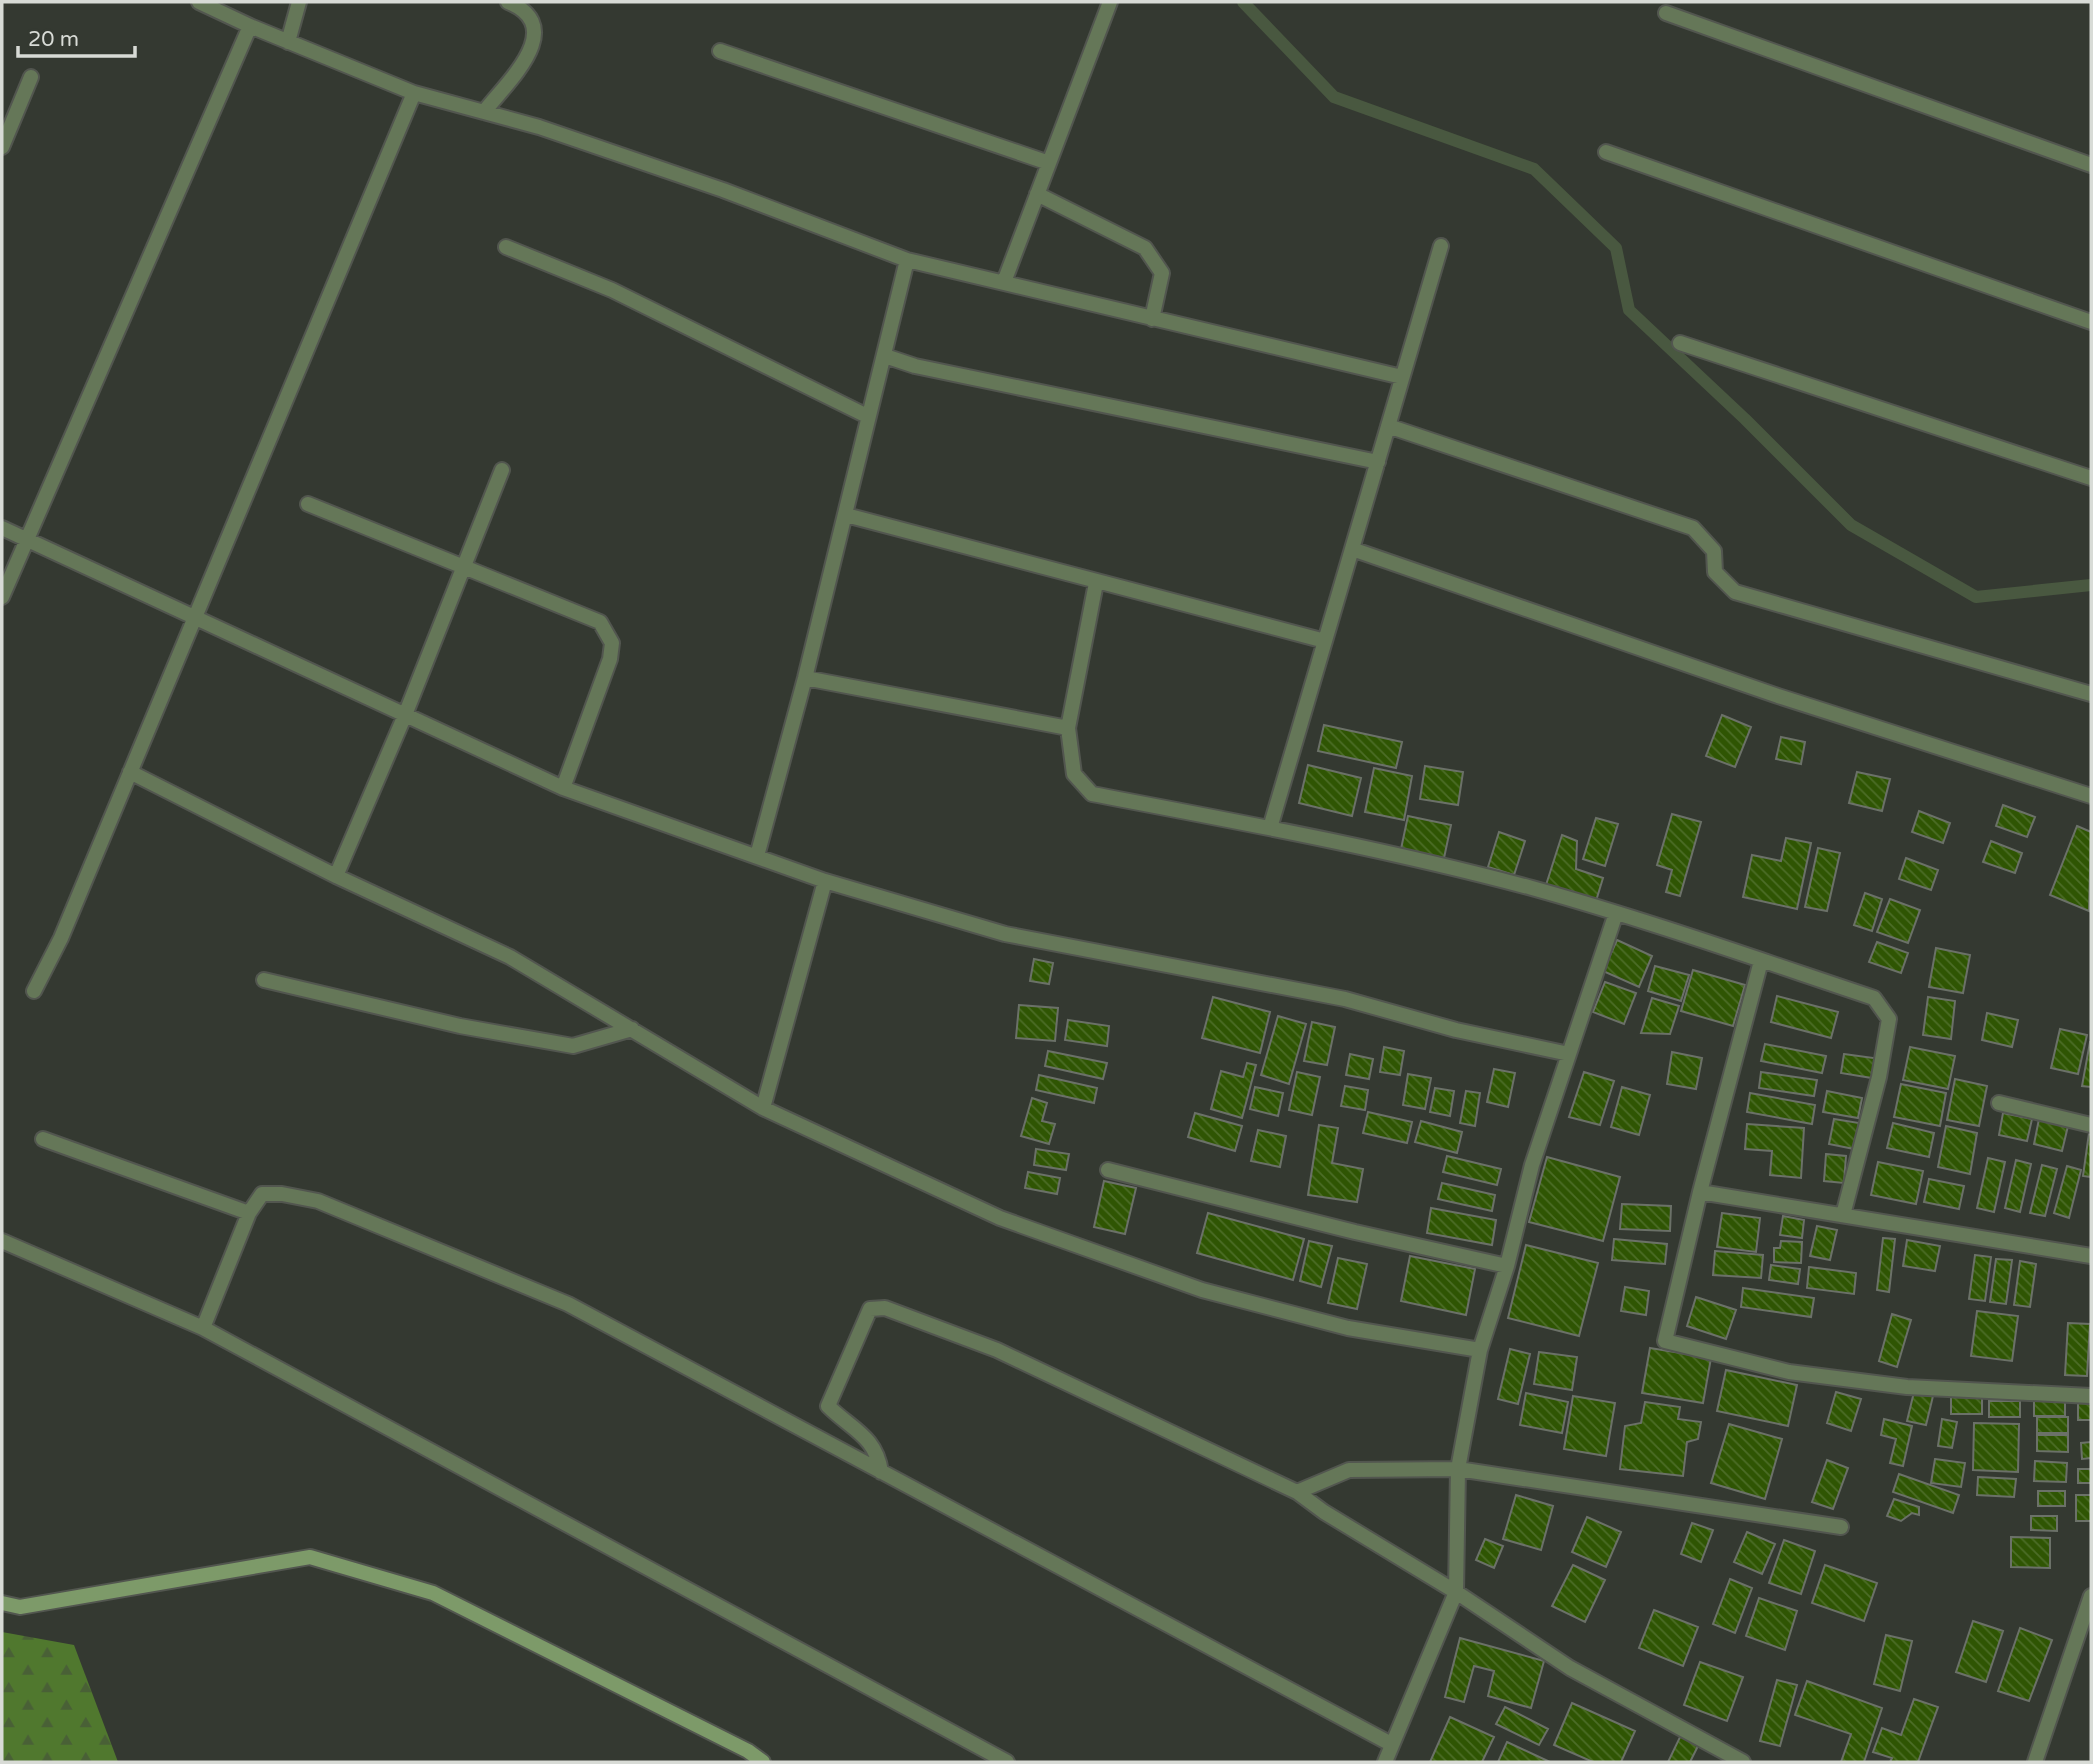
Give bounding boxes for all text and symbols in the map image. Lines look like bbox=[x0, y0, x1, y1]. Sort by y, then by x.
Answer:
scale bar bbox=[18, 14, 135, 58]
text: 20 m bbox=[28, 27, 79, 52]

